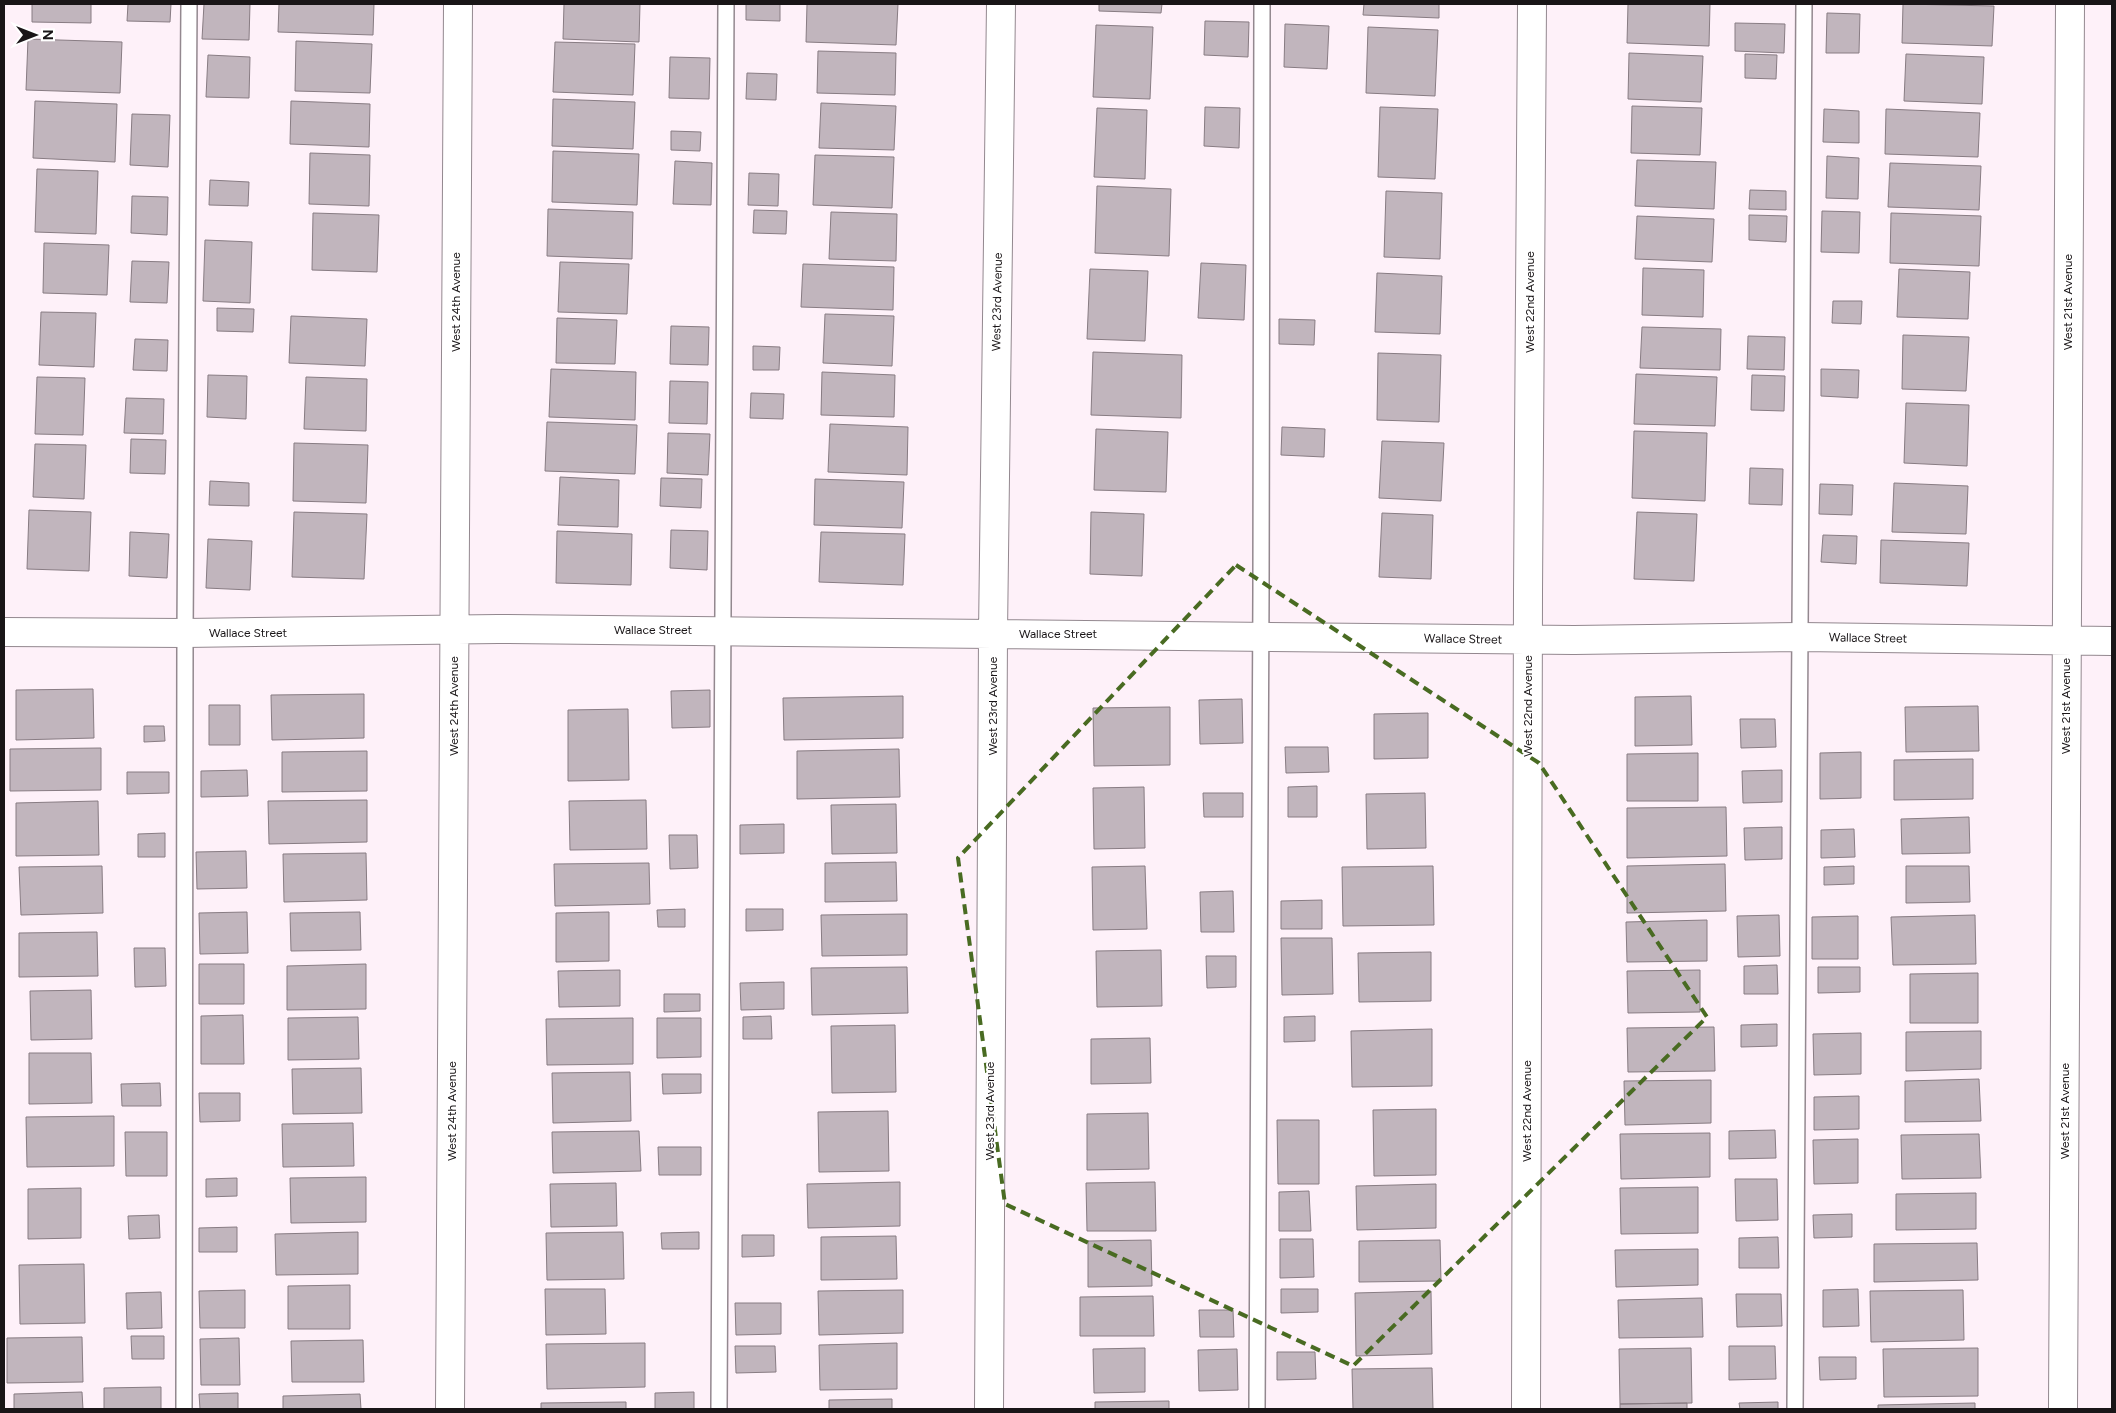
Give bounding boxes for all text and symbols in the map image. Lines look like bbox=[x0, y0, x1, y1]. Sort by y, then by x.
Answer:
north arrow bbox=[10, 10, 60, 60]
text: N bbox=[39, 30, 56, 40]
street label: West 22nd Avenue bbox=[1523, 251, 1537, 353]
street label: West 24th Avenue bbox=[449, 252, 463, 352]
street label: West 23rd Avenue bbox=[989, 252, 1005, 351]
street label: West 21st Avenue bbox=[2061, 254, 2075, 350]
street label: Wallace Street bbox=[614, 623, 693, 637]
street label: Wallace Street bbox=[209, 626, 288, 640]
street label: Wallace Street bbox=[1019, 627, 1098, 641]
street label: Wallace Street bbox=[1829, 630, 1908, 646]
street label: Wallace Street bbox=[1424, 631, 1503, 647]
street label: West 22nd Avenue bbox=[1521, 655, 1535, 757]
street label: West 24th Avenue bbox=[447, 656, 461, 756]
street label: West 23rd Avenue bbox=[986, 656, 1000, 755]
street label: West 21st Avenue bbox=[2059, 658, 2073, 754]
street label: West 22nd Avenue bbox=[1520, 1060, 1534, 1162]
street label: West 24th Avenue bbox=[445, 1061, 459, 1161]
street label: West 23rd Avenue bbox=[983, 1061, 997, 1160]
street label: West 21st Avenue bbox=[2058, 1063, 2072, 1159]

